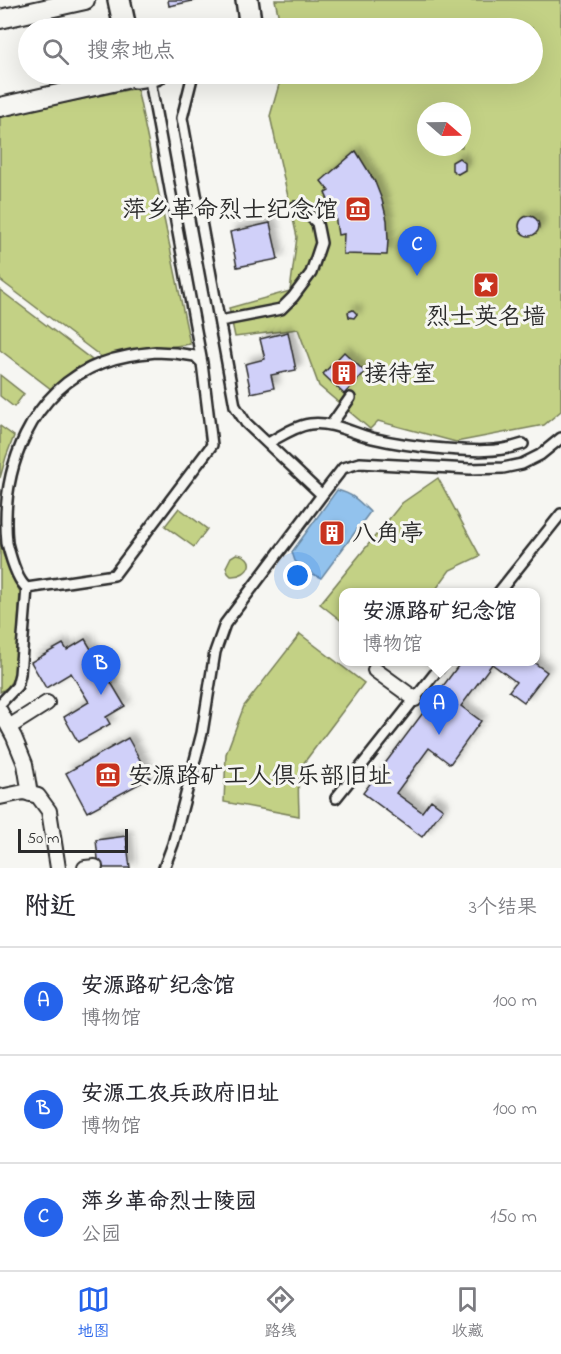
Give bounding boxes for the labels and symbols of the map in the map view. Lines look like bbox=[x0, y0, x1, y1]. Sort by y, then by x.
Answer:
north arrow bbox=[417, 102, 471, 156]
place label: 萍乡革命烈士纪念馆 bbox=[122, 194, 338, 229]
museum icon: 萍乡革命烈士纪念馆 bbox=[343, 194, 373, 224]
pin: C bbox=[398, 226, 436, 276]
place icon: 烈士英名墙 bbox=[471, 270, 501, 300]
place label: 烈士英名墙 bbox=[426, 301, 546, 336]
building icon: 接待室 bbox=[329, 358, 359, 388]
place label: 接待室 bbox=[364, 358, 436, 393]
building icon: 八角亭 bbox=[317, 518, 347, 548]
place label: 八角亭 bbox=[352, 518, 424, 553]
your location bbox=[283, 561, 312, 590]
pin: B bbox=[82, 646, 120, 695]
pin: A bbox=[420, 686, 458, 735]
museum icon: 安源路矿工人俱乐部旧址 bbox=[93, 760, 123, 790]
place label: 安源路矿工人俱乐部旧址 bbox=[128, 760, 392, 795]
scale bar bbox=[18, 826, 128, 854]

